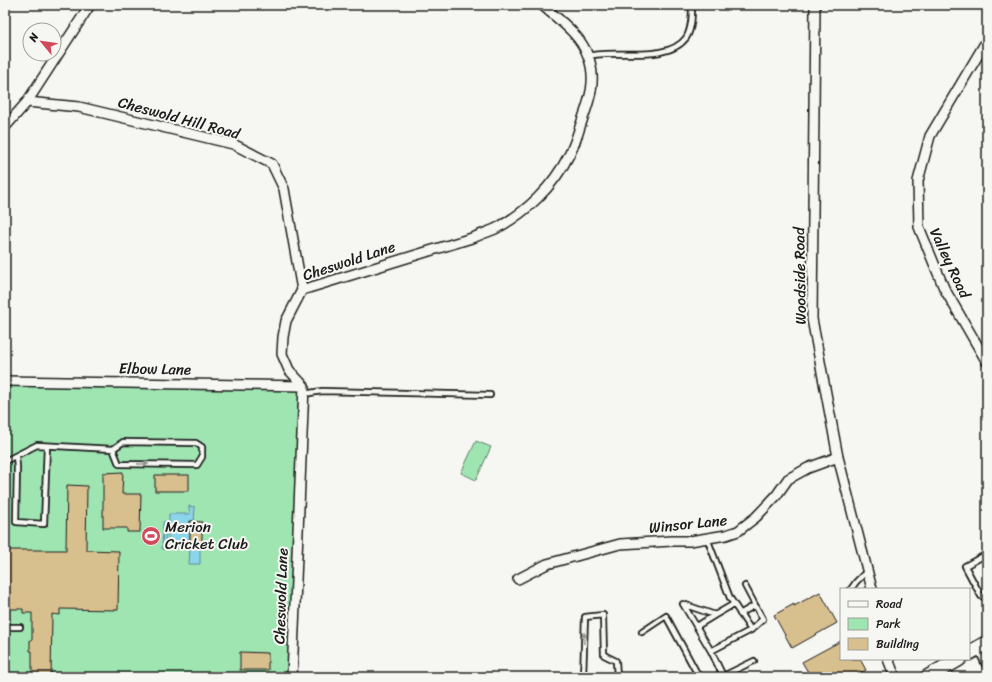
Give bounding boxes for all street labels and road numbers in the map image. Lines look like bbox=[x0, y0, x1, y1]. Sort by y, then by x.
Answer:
street label: Cheswold Hill Road bbox=[115, 89, 244, 147]
street label: Valley Road bbox=[922, 223, 978, 304]
street label: Woodside Road bbox=[786, 226, 814, 325]
street label: Cheswold Lane bbox=[299, 234, 399, 288]
street label: Elbow Lane bbox=[119, 355, 191, 383]
street label: Winsor Lane bbox=[648, 507, 729, 541]
street label: Cheswold Lane bbox=[266, 547, 296, 645]

